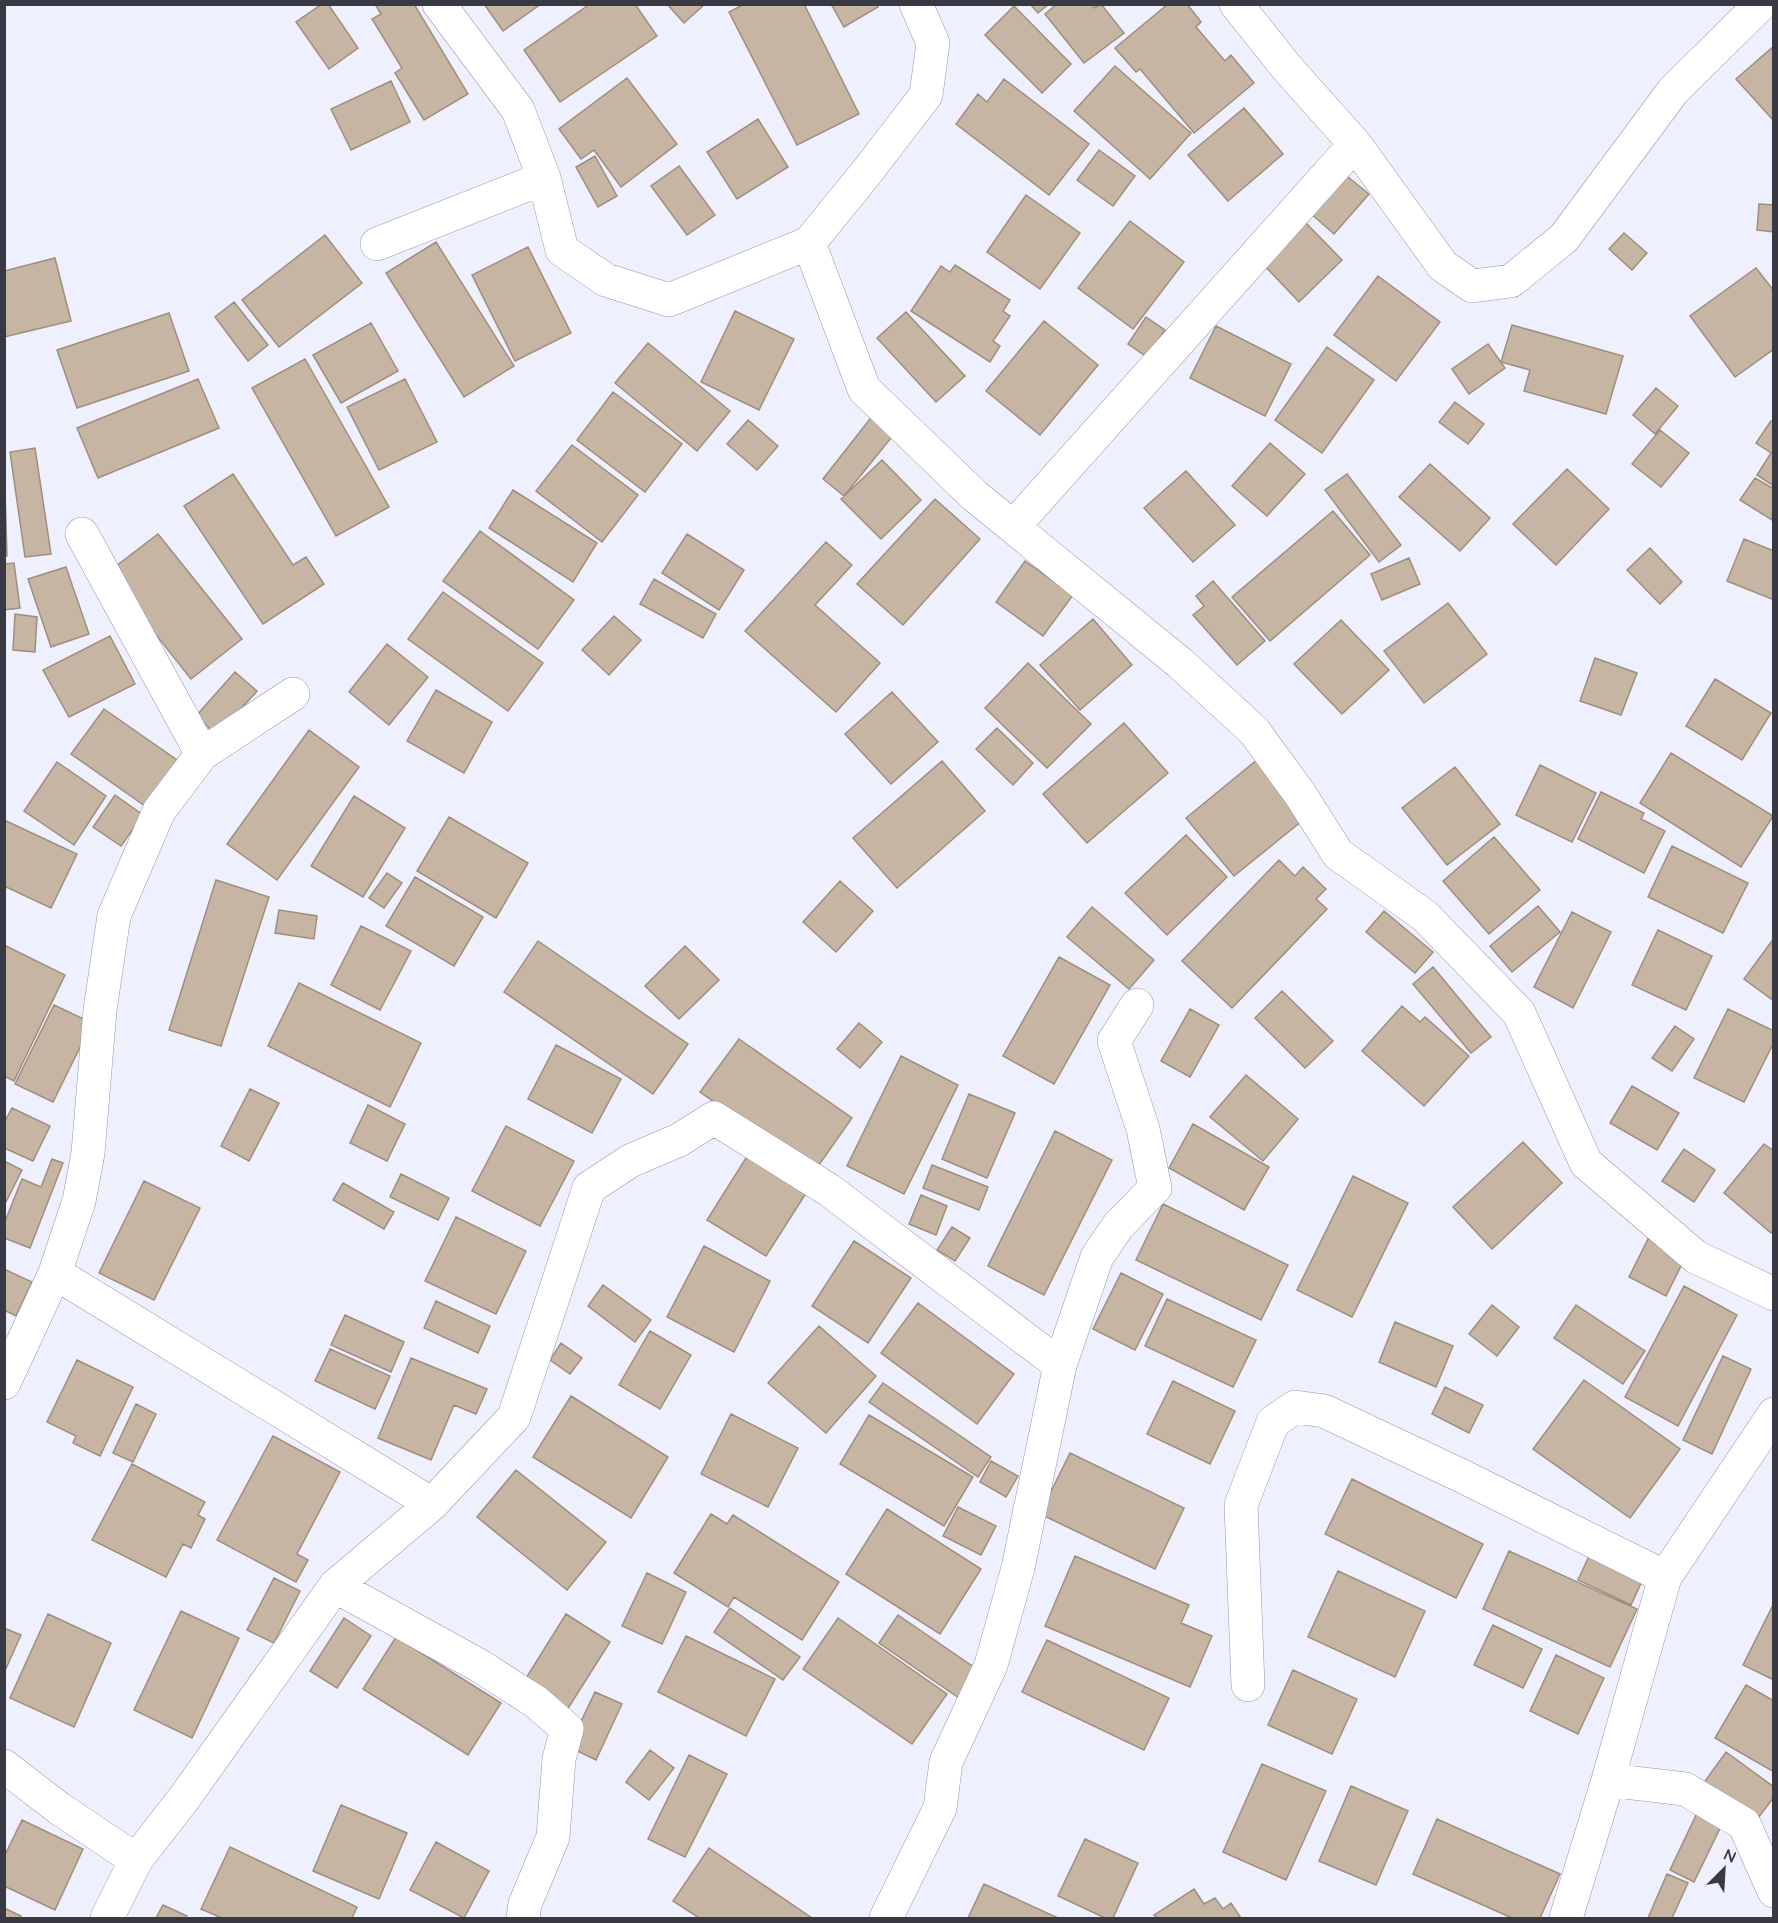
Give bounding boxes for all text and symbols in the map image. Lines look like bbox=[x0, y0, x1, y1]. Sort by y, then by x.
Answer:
north arrow bbox=[1694, 1839, 1754, 1899]
text: N bbox=[1721, 1844, 1740, 1867]

